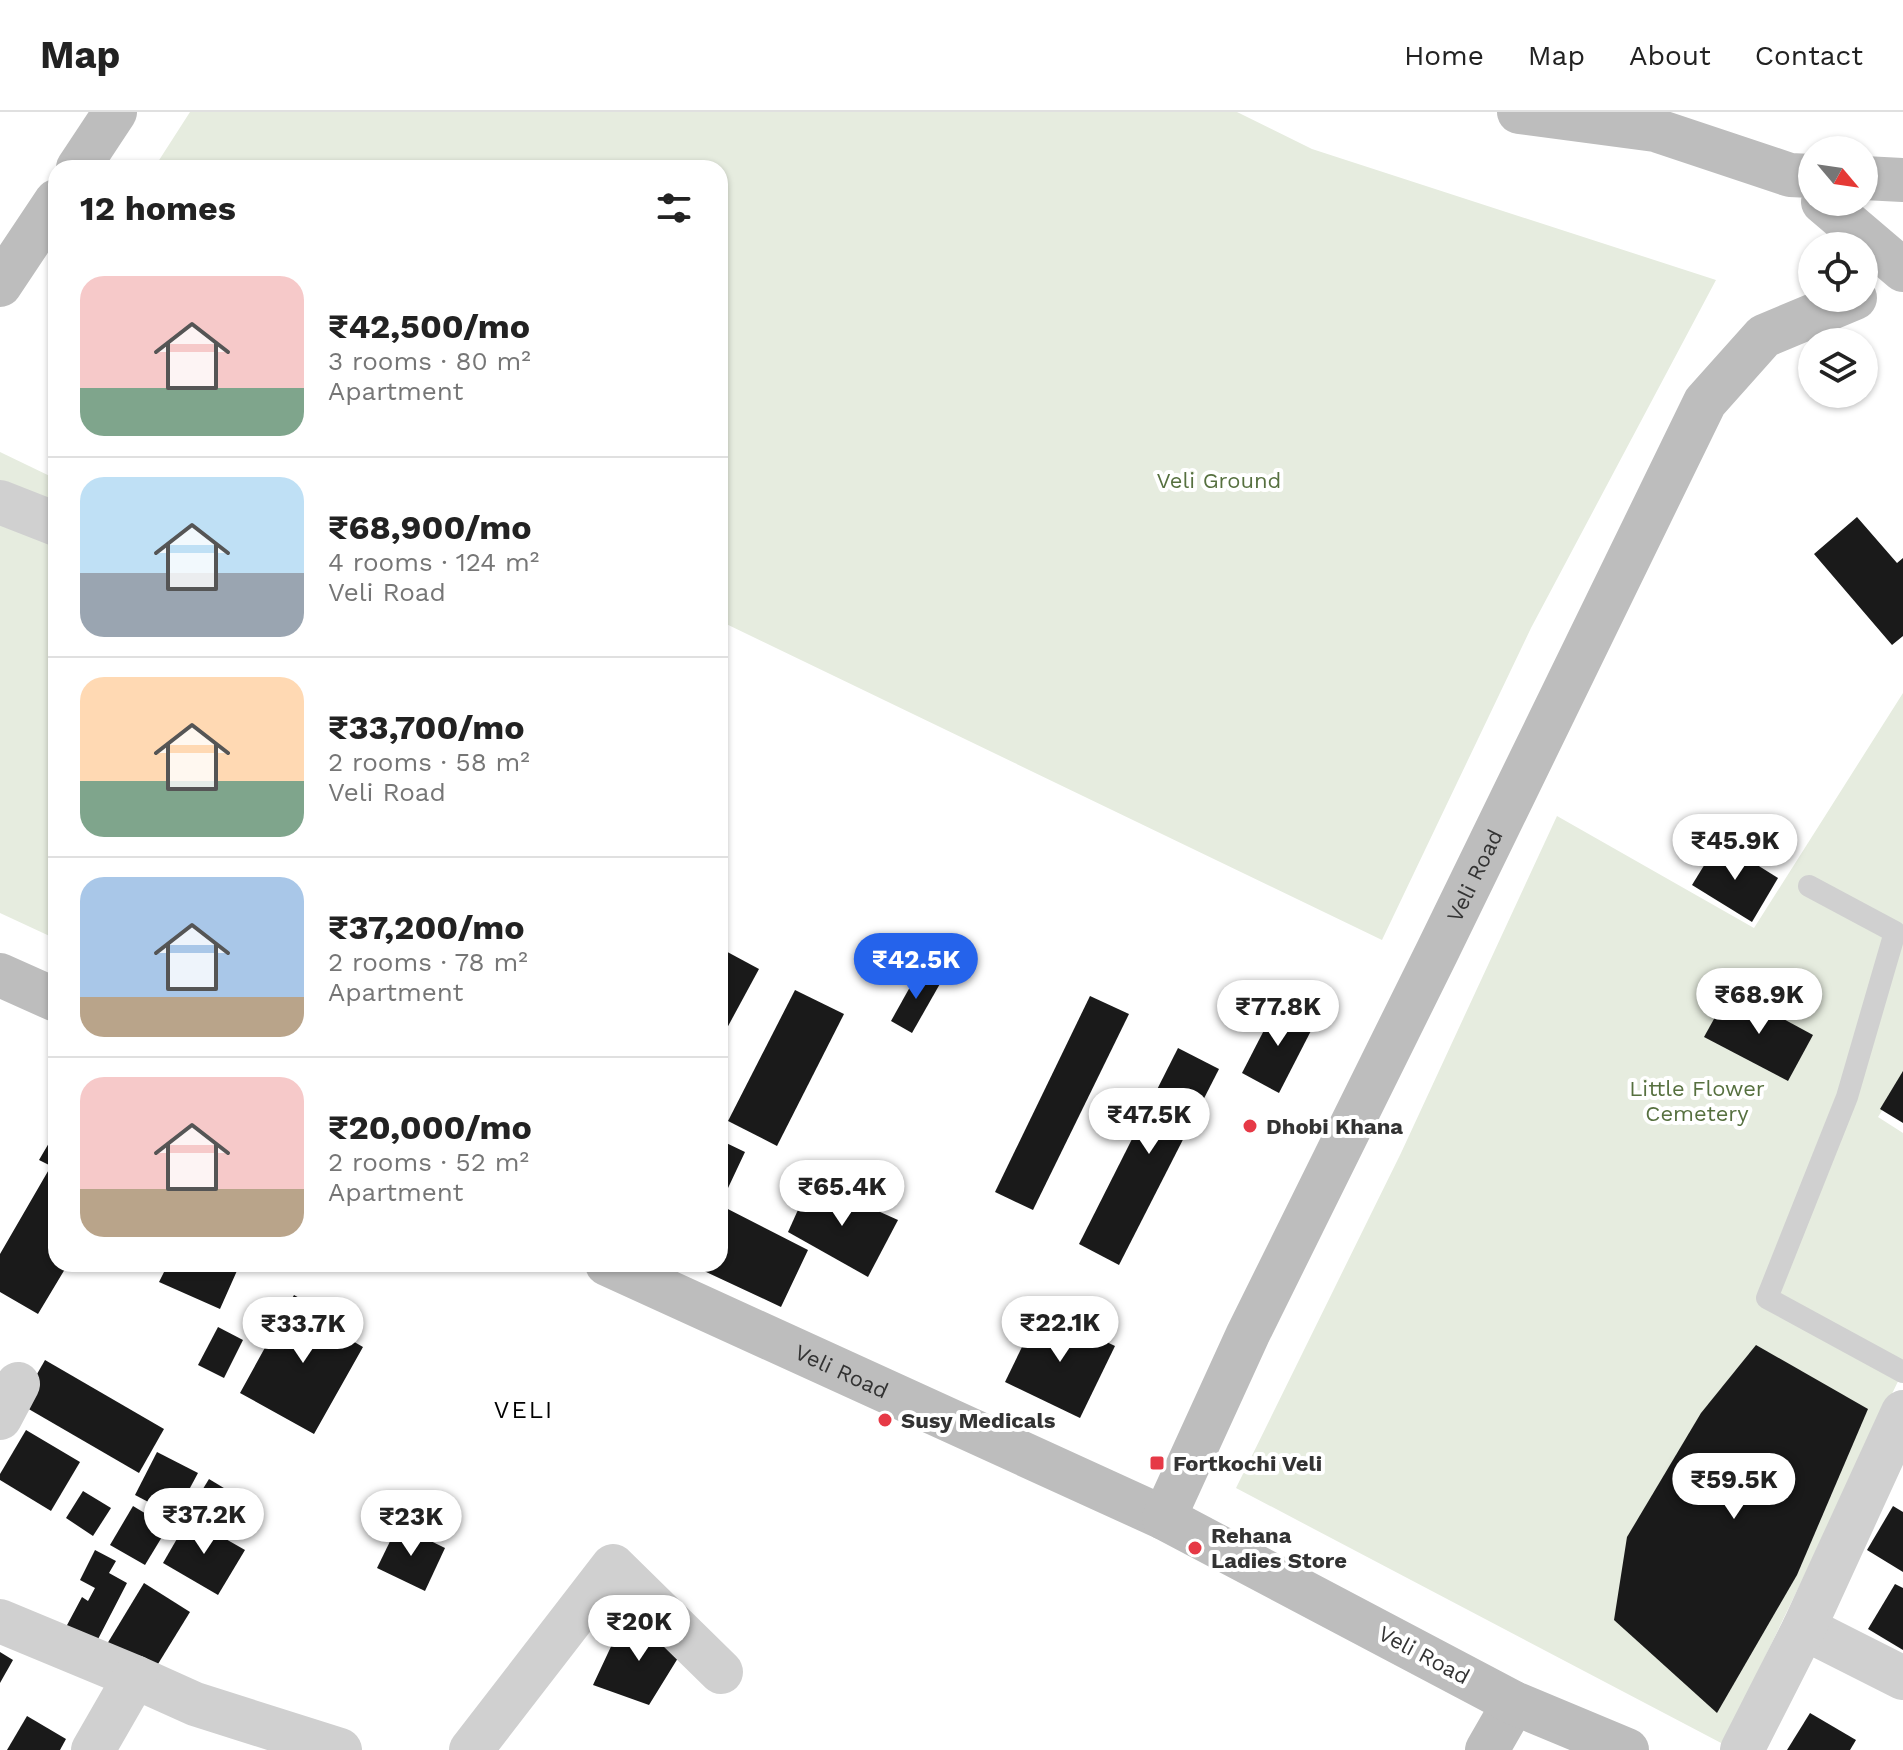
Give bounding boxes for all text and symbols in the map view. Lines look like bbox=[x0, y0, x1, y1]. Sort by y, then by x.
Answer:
text: Map bbox=[40, 33, 120, 77]
text: Home bbox=[1404, 39, 1484, 72]
text: Map bbox=[1528, 39, 1585, 72]
text: About bbox=[1629, 39, 1711, 72]
text: Contact bbox=[1755, 39, 1863, 72]
north arrow bbox=[1798, 136, 1878, 216]
map controls bbox=[1798, 136, 1878, 408]
icon: filters bbox=[652, 186, 696, 230]
text: 12 homes bbox=[80, 188, 236, 228]
button: locate bbox=[1798, 232, 1878, 312]
text: ₹42,500/mo bbox=[328, 306, 530, 346]
icon: home bbox=[144, 308, 240, 404]
button: layers bbox=[1798, 328, 1878, 408]
text: 3 rooms · 80 m² bbox=[328, 346, 531, 376]
text: Apartment bbox=[328, 376, 464, 406]
park label: Veli Ground bbox=[1157, 468, 1281, 493]
text: ₹68,900/mo bbox=[328, 507, 532, 547]
icon: home bbox=[144, 509, 240, 605]
text: 4 rooms · 124 m² bbox=[328, 547, 539, 577]
text: Veli Road bbox=[328, 577, 446, 607]
text: ₹33,700/mo bbox=[328, 707, 525, 747]
icon: home bbox=[144, 709, 240, 805]
text: 2 rooms · 58 m² bbox=[328, 747, 530, 777]
text: Veli Road bbox=[328, 777, 446, 807]
pin: ₹45.9K bbox=[1670, 814, 1800, 882]
street label: Veli Road bbox=[1441, 825, 1507, 926]
text: ₹45.9K bbox=[1690, 825, 1780, 855]
text: ₹37,200/mo bbox=[328, 907, 525, 947]
icon: home bbox=[144, 909, 240, 1005]
pin: ₹42.5K bbox=[851, 933, 981, 1001]
text: ₹42.5K bbox=[872, 944, 960, 974]
text: 2 rooms · 78 m² bbox=[328, 947, 528, 977]
pin: ₹68.9K bbox=[1694, 968, 1824, 1036]
text: Apartment bbox=[328, 977, 464, 1007]
text: ₹68.9K bbox=[1714, 979, 1804, 1009]
pin: ₹77.8K bbox=[1213, 980, 1343, 1048]
text: ₹77.8K bbox=[1235, 991, 1321, 1021]
park label: Little Flower Cemetery bbox=[1629, 1076, 1765, 1126]
pin: ₹47.5K bbox=[1084, 1088, 1214, 1156]
text: ₹47.5K bbox=[1107, 1099, 1191, 1129]
text: ₹20,000/mo bbox=[328, 1107, 532, 1147]
icon: home bbox=[144, 1109, 240, 1205]
place label: Dhobi Khana bbox=[1266, 1114, 1403, 1139]
marker: Dhobi Khana bbox=[1241, 1117, 1259, 1135]
text: 2 rooms · 52 m² bbox=[328, 1147, 529, 1177]
pin: ₹65.4K bbox=[777, 1160, 907, 1228]
text: ₹65.4K bbox=[797, 1171, 887, 1201]
text: Apartment bbox=[328, 1177, 464, 1207]
pin: ₹22.1K bbox=[995, 1296, 1125, 1364]
pin: ₹33.7K bbox=[238, 1297, 368, 1365]
text: ₹22.1K bbox=[1020, 1307, 1100, 1337]
text: ₹33.7K bbox=[261, 1308, 345, 1338]
street label: Veli Road bbox=[791, 1339, 892, 1403]
district label: VELI bbox=[494, 1396, 554, 1424]
place label: Susy Medicals bbox=[901, 1408, 1056, 1433]
marker: Susy Medicals bbox=[876, 1411, 894, 1429]
place label: Fortkochi Veli bbox=[1173, 1451, 1322, 1476]
pin: ₹59.5K bbox=[1669, 1453, 1799, 1521]
marker: Fortkochi Veli bbox=[1148, 1454, 1166, 1472]
text: ₹59.5K bbox=[1690, 1464, 1778, 1494]
pin: ₹37.2K bbox=[139, 1488, 269, 1556]
pin: ₹23K bbox=[364, 1490, 458, 1558]
text: ₹37.2K bbox=[162, 1499, 246, 1529]
text: ₹23K bbox=[379, 1501, 443, 1531]
place label: Rehana Ladies Store bbox=[1211, 1523, 1347, 1573]
marker: Rehana Ladies Store bbox=[1186, 1539, 1204, 1557]
pin: ₹20K bbox=[592, 1595, 686, 1663]
text: ₹20K bbox=[606, 1606, 672, 1636]
street label: Veli Road bbox=[1374, 1621, 1474, 1689]

